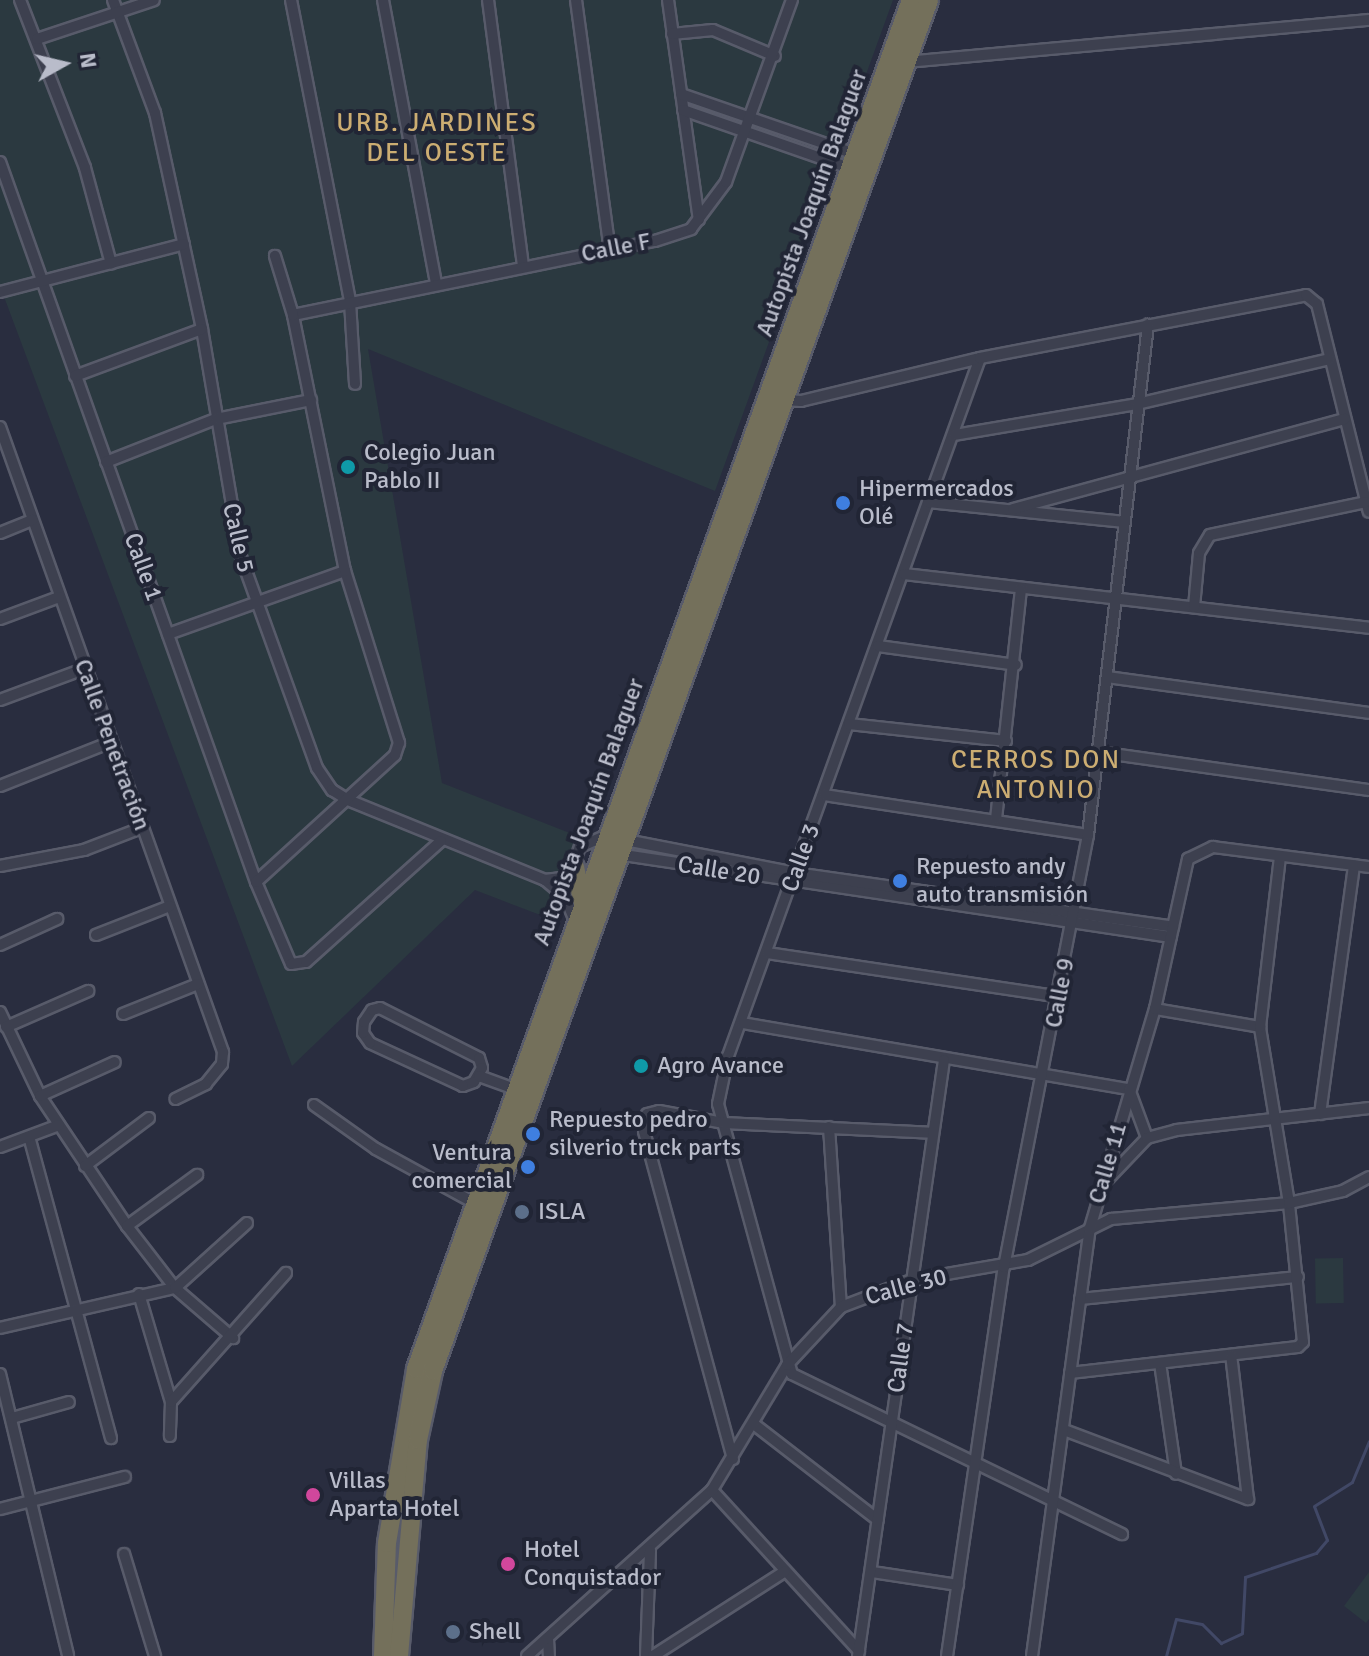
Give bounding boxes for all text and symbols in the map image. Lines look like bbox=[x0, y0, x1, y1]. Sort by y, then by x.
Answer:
north arrow bbox=[24, 24, 104, 104]
text: N bbox=[74, 51, 103, 70]
street label: Autopista Joaquín Balaguer bbox=[750, 66, 874, 340]
district label: URB. JARDINES DEL OESTE bbox=[336, 108, 538, 170]
street label: Calle F bbox=[579, 227, 653, 269]
place label: Colegio Juan Pablo II bbox=[364, 439, 496, 495]
marker: Colegio Juan Pablo II bbox=[339, 458, 357, 476]
place label: Hipermercados Olé bbox=[859, 475, 1014, 531]
marker: Hipermercados Olé bbox=[834, 494, 852, 512]
street label: Calle 5 bbox=[216, 500, 260, 576]
street label: Calle 1 bbox=[117, 529, 169, 605]
street label: Calle Penetración bbox=[68, 655, 156, 835]
street label: Autopista Joaquín Balaguer bbox=[527, 675, 651, 949]
district label: CERROS DON ANTONIO bbox=[951, 745, 1121, 806]
street label: Calle 3 bbox=[775, 820, 827, 896]
street label: Calle 20 bbox=[676, 850, 762, 892]
place label: Repuesto andy auto transmisión bbox=[916, 853, 1088, 909]
marker: Repuesto andy auto transmisión bbox=[891, 872, 909, 890]
street label: Calle 9 bbox=[1039, 956, 1081, 1030]
place label: Agro Avance bbox=[657, 1052, 784, 1080]
marker: Agro Avance bbox=[632, 1057, 650, 1075]
place label: Repuesto pedro silverio truck parts bbox=[549, 1106, 741, 1162]
street label: Calle 11 bbox=[1083, 1119, 1133, 1207]
marker: Repuesto pedro silverio truck parts bbox=[524, 1125, 542, 1143]
place label: Ventura comercial bbox=[412, 1139, 512, 1195]
marker: Ventura comercial bbox=[519, 1158, 537, 1176]
place label: ISLA bbox=[538, 1198, 585, 1226]
marker: ISLA bbox=[513, 1203, 531, 1221]
street label: Calle 30 bbox=[862, 1262, 950, 1312]
street label: Calle 7 bbox=[882, 1321, 920, 1395]
place label: Villas Aparta Hotel bbox=[329, 1467, 459, 1523]
marker: Villas Aparta Hotel bbox=[304, 1486, 322, 1504]
place label: Hotel Conquistador bbox=[524, 1536, 661, 1592]
marker: Hotel Conquistador bbox=[499, 1555, 517, 1573]
place label: Shell bbox=[469, 1618, 521, 1646]
marker: Shell bbox=[444, 1623, 462, 1641]

